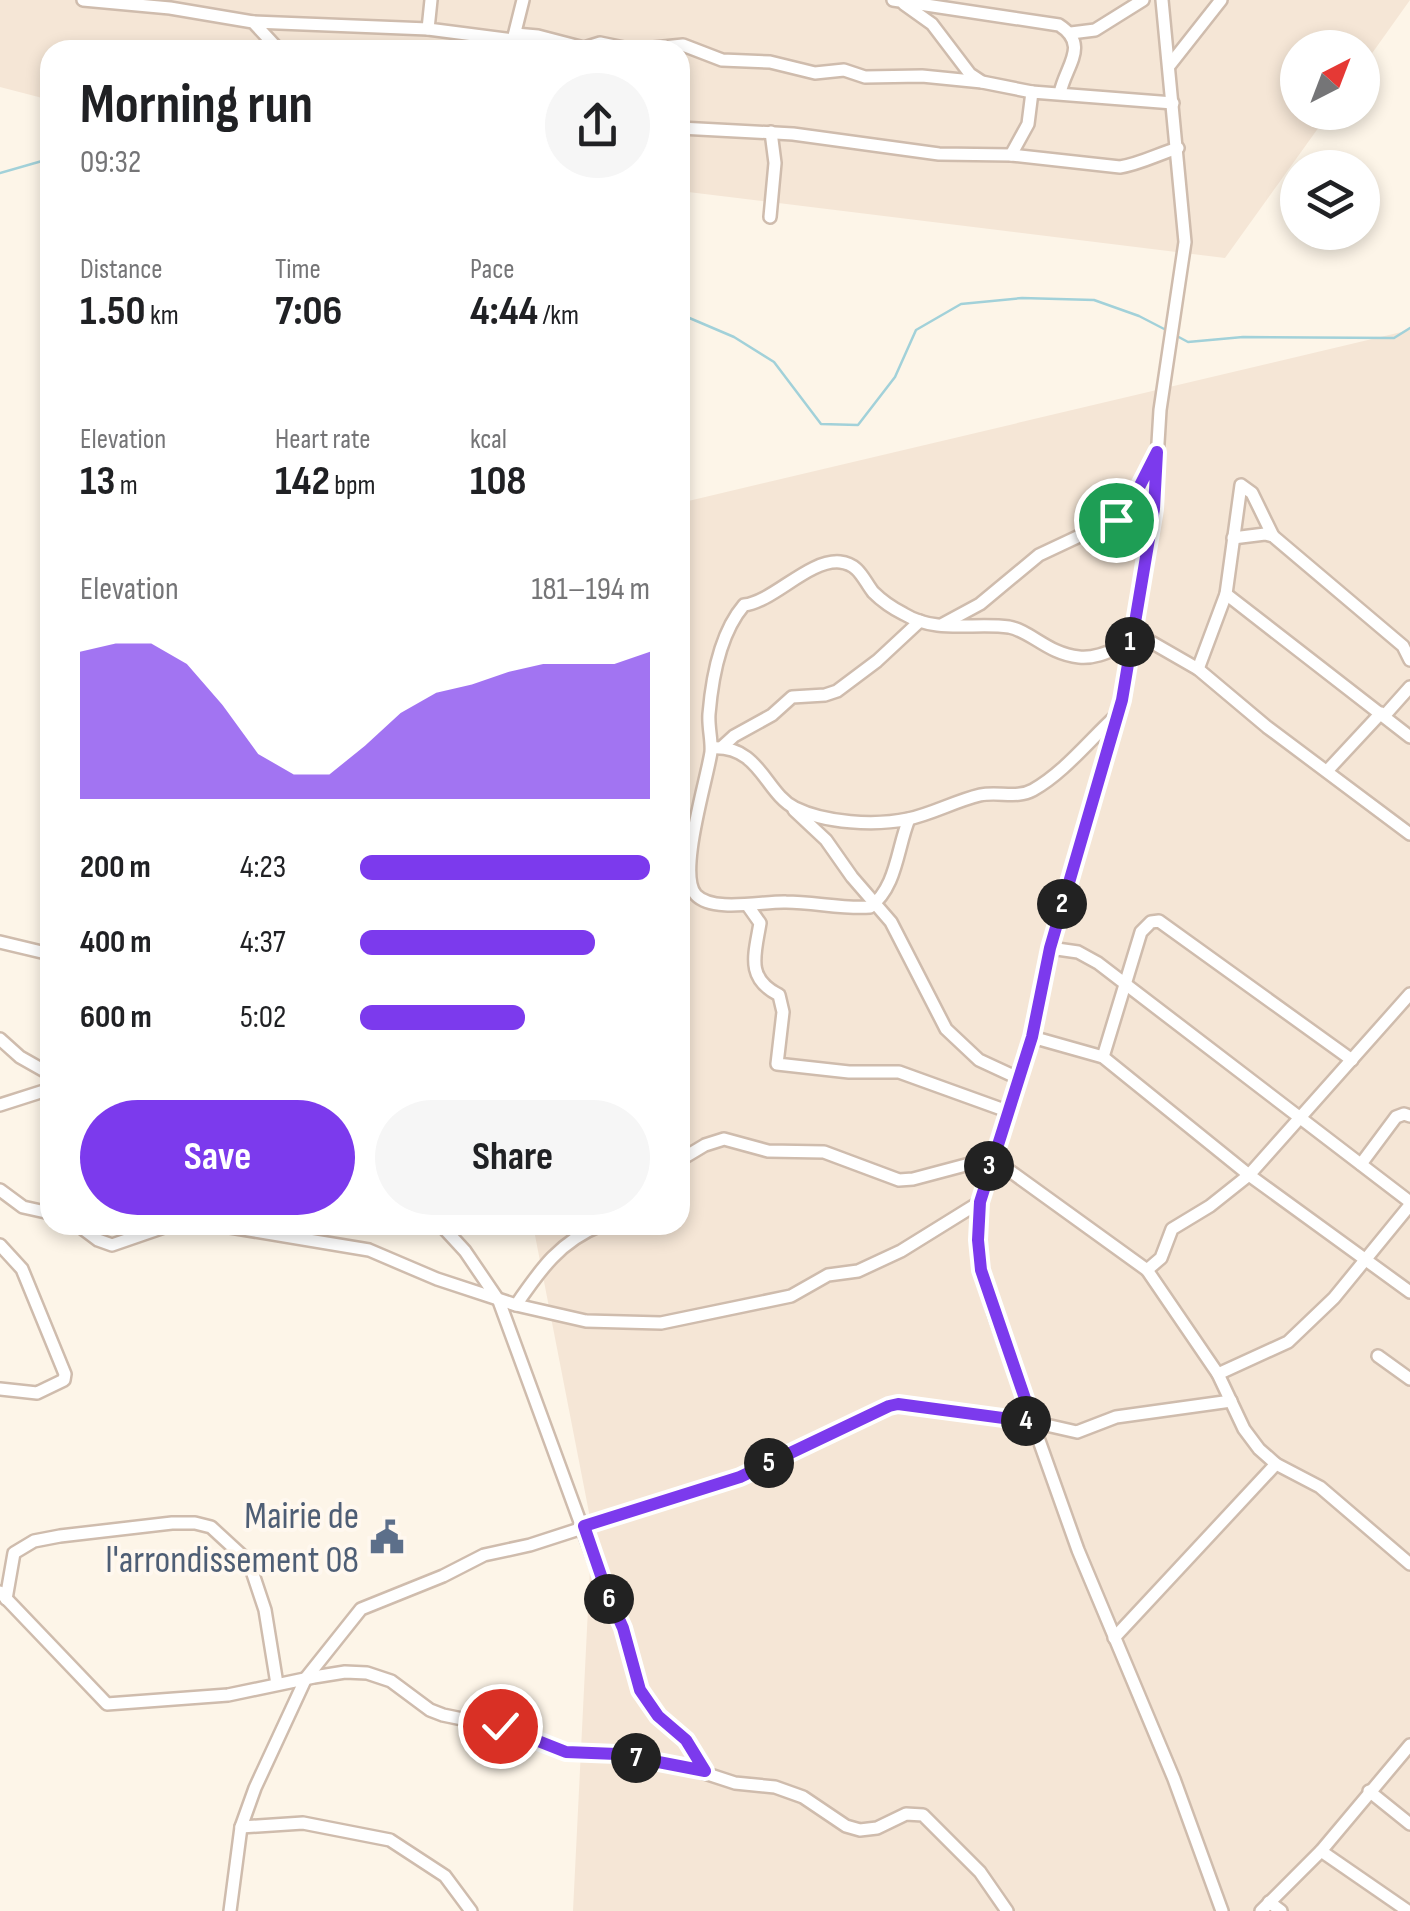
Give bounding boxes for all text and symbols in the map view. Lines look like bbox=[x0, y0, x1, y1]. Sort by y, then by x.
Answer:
north arrow bbox=[1280, 30, 1380, 130]
map controls bbox=[1280, 30, 1380, 250]
text: Morning run bbox=[80, 72, 313, 139]
button: share bbox=[545, 73, 650, 178]
text: 09:32 bbox=[80, 143, 141, 182]
button: layers bbox=[1280, 150, 1380, 250]
text: Distance bbox=[80, 253, 163, 286]
text: Time bbox=[275, 253, 321, 286]
text: Pace bbox=[470, 253, 515, 286]
text: 1.50 bbox=[80, 286, 145, 337]
text: 7:06 bbox=[275, 286, 342, 337]
text: 4:44 bbox=[470, 286, 538, 337]
text: km bbox=[145, 299, 179, 332]
text: /km bbox=[538, 299, 579, 332]
text: Elevation bbox=[80, 423, 166, 456]
text: Heart rate bbox=[275, 423, 371, 456]
text: kcal bbox=[470, 423, 507, 456]
text: 13 bbox=[80, 456, 115, 507]
text: 142 bbox=[275, 456, 330, 507]
text: 108 bbox=[470, 456, 526, 507]
text: m bbox=[115, 469, 138, 502]
text: bpm bbox=[330, 469, 376, 502]
pin bbox=[1074, 478, 1159, 563]
icon: arrive bbox=[1089, 493, 1144, 548]
text: Elevation bbox=[80, 570, 179, 609]
text: 181–194 m bbox=[531, 570, 650, 609]
pin: 1 bbox=[1105, 617, 1155, 667]
text: 1 bbox=[1125, 625, 1135, 658]
text: 200 m bbox=[80, 848, 151, 887]
text: 4:23 bbox=[240, 848, 286, 887]
pin: 2 bbox=[1037, 879, 1087, 929]
text: 2 bbox=[1056, 887, 1068, 920]
text: 400 m bbox=[80, 923, 152, 962]
text: 4:37 bbox=[240, 923, 286, 962]
text: 600 m bbox=[80, 998, 152, 1037]
text: 5:02 bbox=[240, 998, 286, 1037]
button: Save bbox=[80, 1100, 355, 1215]
button: Share bbox=[375, 1100, 650, 1215]
pin: 3 bbox=[964, 1141, 1014, 1191]
text: 3 bbox=[983, 1149, 995, 1182]
pin: 4 bbox=[1001, 1396, 1051, 1446]
text: 4 bbox=[1019, 1404, 1033, 1437]
pin: 5 bbox=[744, 1438, 794, 1488]
text: 5 bbox=[763, 1446, 775, 1479]
place label: Mairie de l'arrondissement 08 bbox=[106, 1494, 359, 1583]
public building icon: Mairie de l'arrondissement 08 bbox=[368, 1518, 406, 1556]
pin: 6 bbox=[584, 1574, 634, 1624]
text: 6 bbox=[602, 1582, 616, 1615]
pin bbox=[458, 1684, 543, 1769]
icon: check bbox=[473, 1699, 528, 1754]
pin: 7 bbox=[611, 1733, 661, 1783]
text: 7 bbox=[630, 1741, 642, 1774]

